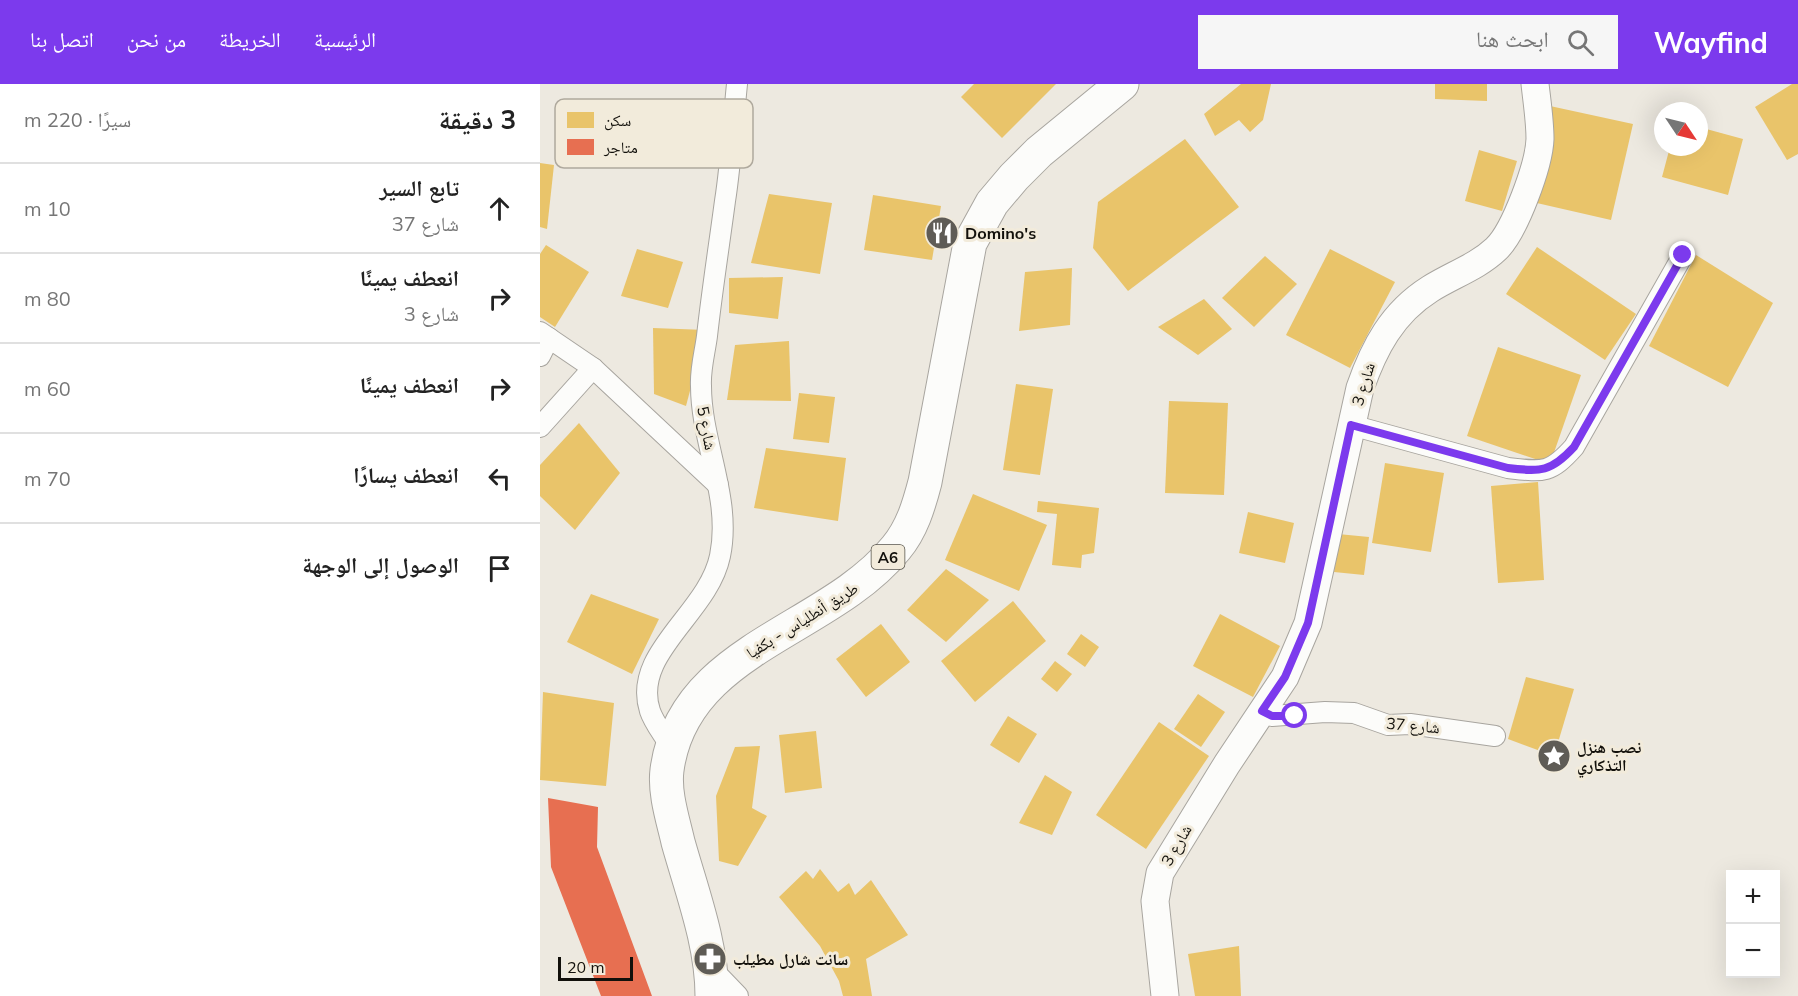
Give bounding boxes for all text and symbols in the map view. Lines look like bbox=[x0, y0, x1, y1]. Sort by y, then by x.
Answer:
search box bbox=[1198, 15, 1618, 69]
text: ابحث هنا bbox=[1476, 25, 1549, 53]
text: Wayfind bbox=[1654, 25, 1768, 60]
text: اتصل بنا bbox=[30, 26, 94, 52]
text: من نحن bbox=[127, 26, 186, 52]
text: الخريطة bbox=[219, 26, 281, 52]
text: الرئيسية bbox=[314, 26, 376, 52]
icon: search bbox=[1564, 26, 1597, 59]
legend bbox=[555, 99, 753, 168]
north arrow bbox=[1654, 102, 1708, 156]
text: 3 دقيقة bbox=[439, 103, 516, 136]
text: سيرًا · 220 m bbox=[24, 107, 131, 132]
text: سكن bbox=[604, 110, 631, 131]
text: متاجر bbox=[603, 137, 638, 157]
text: تابع السير bbox=[380, 174, 459, 202]
icon: ahead bbox=[483, 192, 516, 225]
text: 10 m bbox=[24, 196, 71, 221]
text: شارع 37 bbox=[392, 211, 459, 236]
restaurant icon: Domino's bbox=[924, 215, 960, 251]
place label: Domino's bbox=[965, 223, 1036, 243]
route end bbox=[1669, 241, 1695, 267]
text: انعطف يمينًا bbox=[360, 264, 459, 292]
icon: right bbox=[483, 282, 516, 315]
text: 80 m bbox=[24, 286, 71, 311]
text: شارع 3 bbox=[404, 301, 459, 326]
street label: شارع 3 bbox=[1347, 360, 1380, 408]
text: انعطف يمينًا bbox=[360, 371, 459, 399]
icon: right bbox=[483, 372, 516, 405]
text: 60 m bbox=[24, 376, 71, 401]
street label: شارع 5 bbox=[692, 404, 721, 452]
text: انعطف يسارًا bbox=[353, 461, 459, 489]
icon: left bbox=[483, 462, 516, 495]
text: 70 m bbox=[24, 466, 71, 491]
road number: A6 bbox=[872, 545, 904, 569]
text: الوصول إلى الوجهة bbox=[302, 551, 459, 579]
icon: arrive bbox=[483, 552, 516, 585]
street label: طريق أنطلياس - بكفيا bbox=[742, 578, 862, 663]
route start bbox=[1281, 702, 1307, 728]
street label: شارع 37 bbox=[1385, 713, 1441, 738]
place label: نصب هنزل التذكاري bbox=[1577, 737, 1641, 778]
place icon: نصب هنزل التذكاري bbox=[1536, 738, 1572, 774]
street label: شارع 3 bbox=[1156, 821, 1197, 870]
map controls bbox=[1726, 870, 1780, 978]
button: + bbox=[1726, 870, 1780, 924]
button: − bbox=[1726, 924, 1780, 978]
pharmacy icon: سانت شارل مطيلب bbox=[692, 941, 728, 977]
place label: سانت شارل مطيلب bbox=[733, 949, 848, 969]
scale bar bbox=[558, 954, 633, 982]
text: 20 m bbox=[567, 957, 604, 977]

